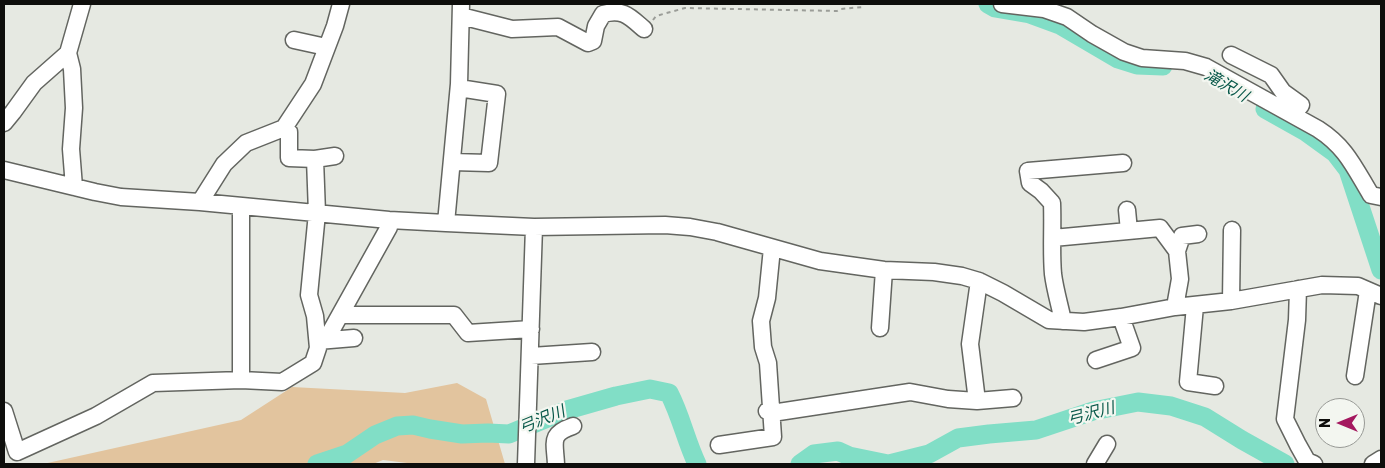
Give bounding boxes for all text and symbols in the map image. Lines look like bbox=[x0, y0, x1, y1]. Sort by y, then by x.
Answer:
water label: 滝沢川 bbox=[1200, 66, 1252, 106]
north arrow bbox=[1315, 398, 1365, 448]
water label: 弓沢川 bbox=[1065, 399, 1117, 429]
water label: 弓沢川 bbox=[516, 402, 568, 438]
text: N bbox=[1317, 418, 1334, 428]

